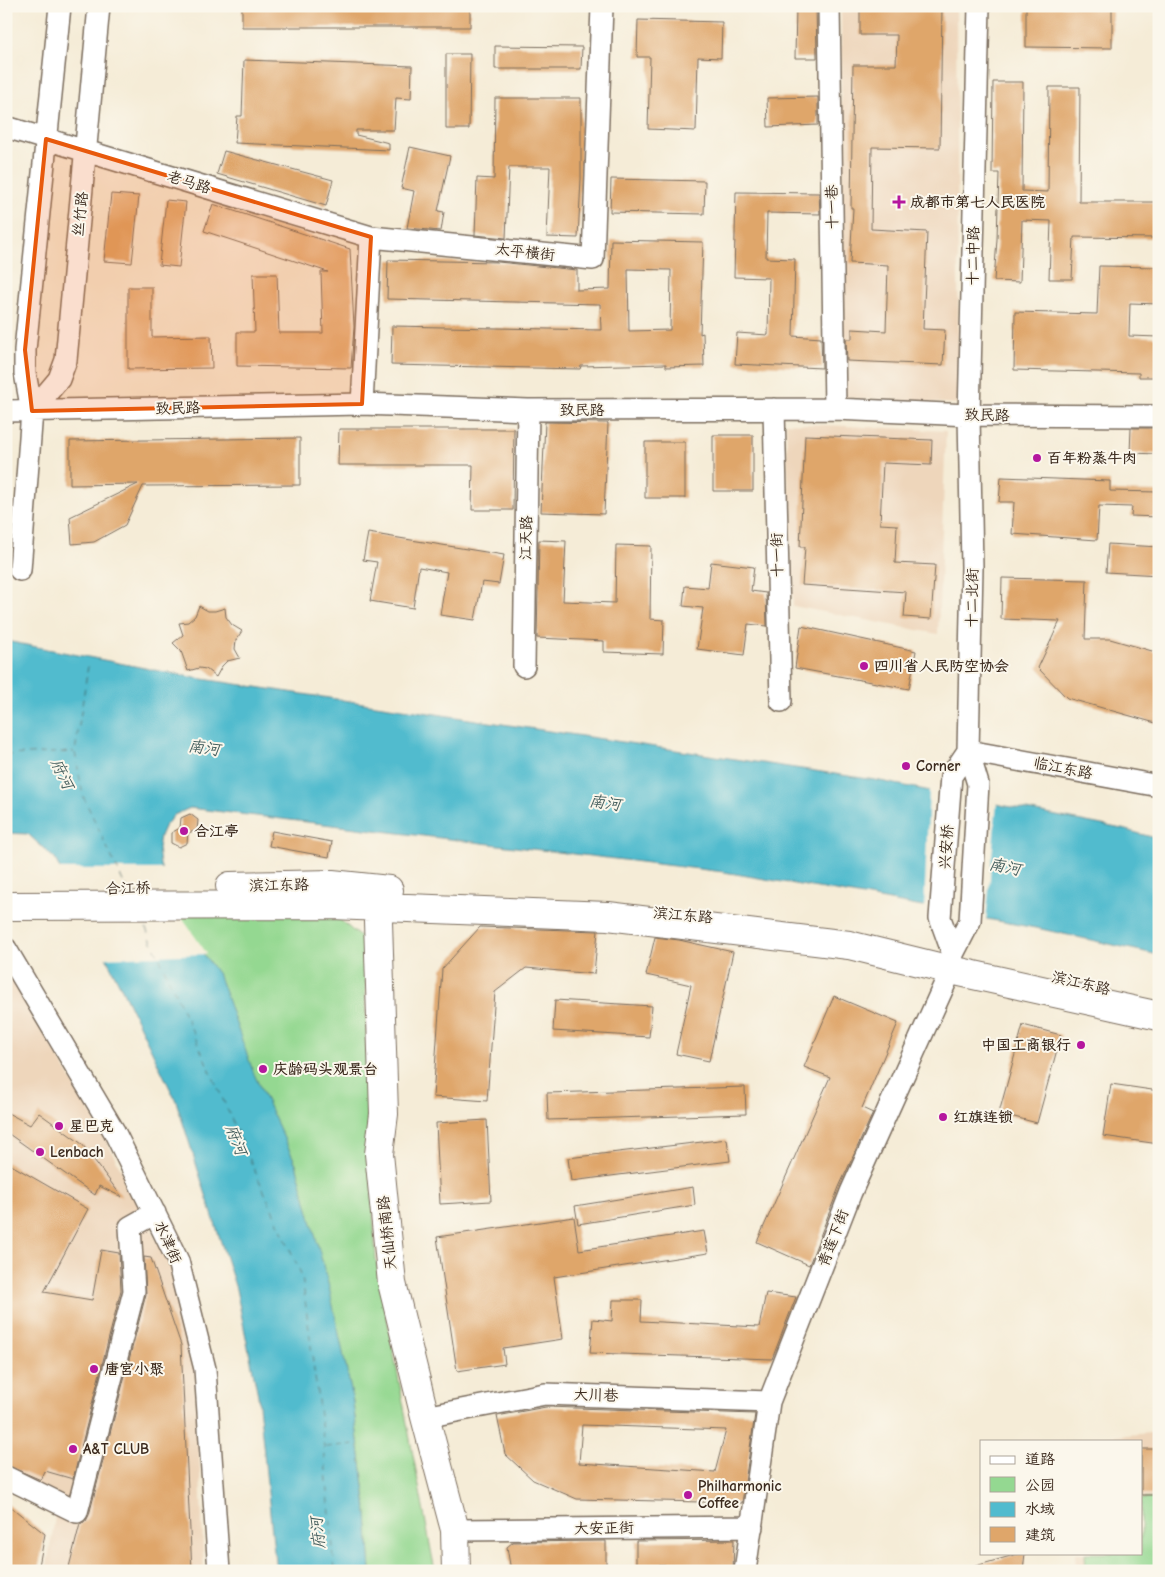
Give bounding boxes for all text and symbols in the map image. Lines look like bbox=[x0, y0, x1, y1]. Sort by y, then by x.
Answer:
street label: 老马路 bbox=[165, 167, 213, 197]
street label: 十一巷 bbox=[823, 184, 841, 230]
street label: 丝竹路 bbox=[69, 191, 91, 237]
place label: 成都市第七人民医院 bbox=[910, 193, 1045, 211]
marker: 成都市第七人民医院 bbox=[892, 195, 906, 209]
street label: 十二中路 bbox=[963, 226, 983, 286]
street label: 太平横街 bbox=[494, 240, 556, 264]
street label: 致民路 bbox=[155, 399, 201, 417]
street label: 致民路 bbox=[559, 401, 605, 419]
street label: 致民路 bbox=[964, 406, 1010, 424]
place label: 百年粉蒸牛肉 bbox=[1047, 449, 1137, 467]
marker: 百年粉蒸牛肉 bbox=[1031, 452, 1043, 464]
street label: 江天路 bbox=[517, 515, 535, 561]
street label: 十一街 bbox=[768, 532, 786, 578]
street label: 十二北街 bbox=[962, 568, 982, 628]
place label: 四川省人民防空协会 bbox=[874, 657, 1009, 675]
marker: 四川省人民防空协会 bbox=[858, 660, 870, 672]
water label: 南河 bbox=[187, 737, 224, 760]
street label: 临江东路 bbox=[1032, 753, 1094, 783]
water label: 府河 bbox=[47, 756, 78, 795]
place label: Corner bbox=[916, 757, 960, 775]
marker: Corner bbox=[900, 760, 912, 772]
water label: 南河 bbox=[588, 792, 625, 815]
place label: 合江亭 bbox=[194, 822, 239, 840]
street label: 兴安桥 bbox=[935, 824, 957, 870]
marker: 合江亭 bbox=[178, 825, 190, 837]
water label: 南河 bbox=[988, 855, 1025, 879]
street label: 滨江东路 bbox=[249, 875, 309, 895]
street label: 合江桥 bbox=[105, 879, 151, 897]
street label: 滨江东路 bbox=[652, 903, 714, 927]
street label: 滨江东路 bbox=[1050, 967, 1112, 999]
place label: 中国工商银行 bbox=[981, 1036, 1071, 1054]
marker: 中国工商银行 bbox=[1075, 1039, 1087, 1051]
place label: 庆龄码头观景台 bbox=[273, 1060, 378, 1078]
marker: 庆龄码头观景台 bbox=[257, 1063, 269, 1075]
place label: 红旗连锁 bbox=[953, 1108, 1013, 1126]
marker: 红旗连锁 bbox=[937, 1111, 949, 1123]
place label: 星巴克 bbox=[69, 1117, 114, 1135]
marker: 星巴克 bbox=[53, 1120, 65, 1132]
water label: 府河 bbox=[222, 1122, 251, 1161]
place label: Lenbach bbox=[50, 1143, 104, 1161]
marker: Lenbach bbox=[34, 1146, 46, 1158]
street label: 天仙桥南路 bbox=[374, 1195, 400, 1271]
street label: 青莲下街 bbox=[814, 1207, 852, 1269]
street label: 水津街 bbox=[151, 1218, 185, 1266]
place label: 唐宫小聚 bbox=[104, 1360, 164, 1378]
marker: 唐宫小聚 bbox=[88, 1363, 100, 1375]
street label: 大川巷 bbox=[573, 1385, 619, 1405]
place label: A&T CLUB bbox=[83, 1440, 149, 1458]
legend bbox=[980, 1440, 1142, 1554]
marker: A&T CLUB bbox=[67, 1443, 79, 1455]
text: 道路 bbox=[1025, 1450, 1055, 1468]
text: 公园 bbox=[1025, 1476, 1055, 1494]
place label: Philharmonic Coffee bbox=[698, 1477, 782, 1512]
marker: Philharmonic Coffee bbox=[682, 1489, 694, 1501]
text: 水域 bbox=[1025, 1500, 1055, 1518]
water label: 府河 bbox=[307, 1513, 329, 1550]
street label: 大安正街 bbox=[574, 1518, 634, 1538]
text: 建筑 bbox=[1025, 1526, 1055, 1544]

